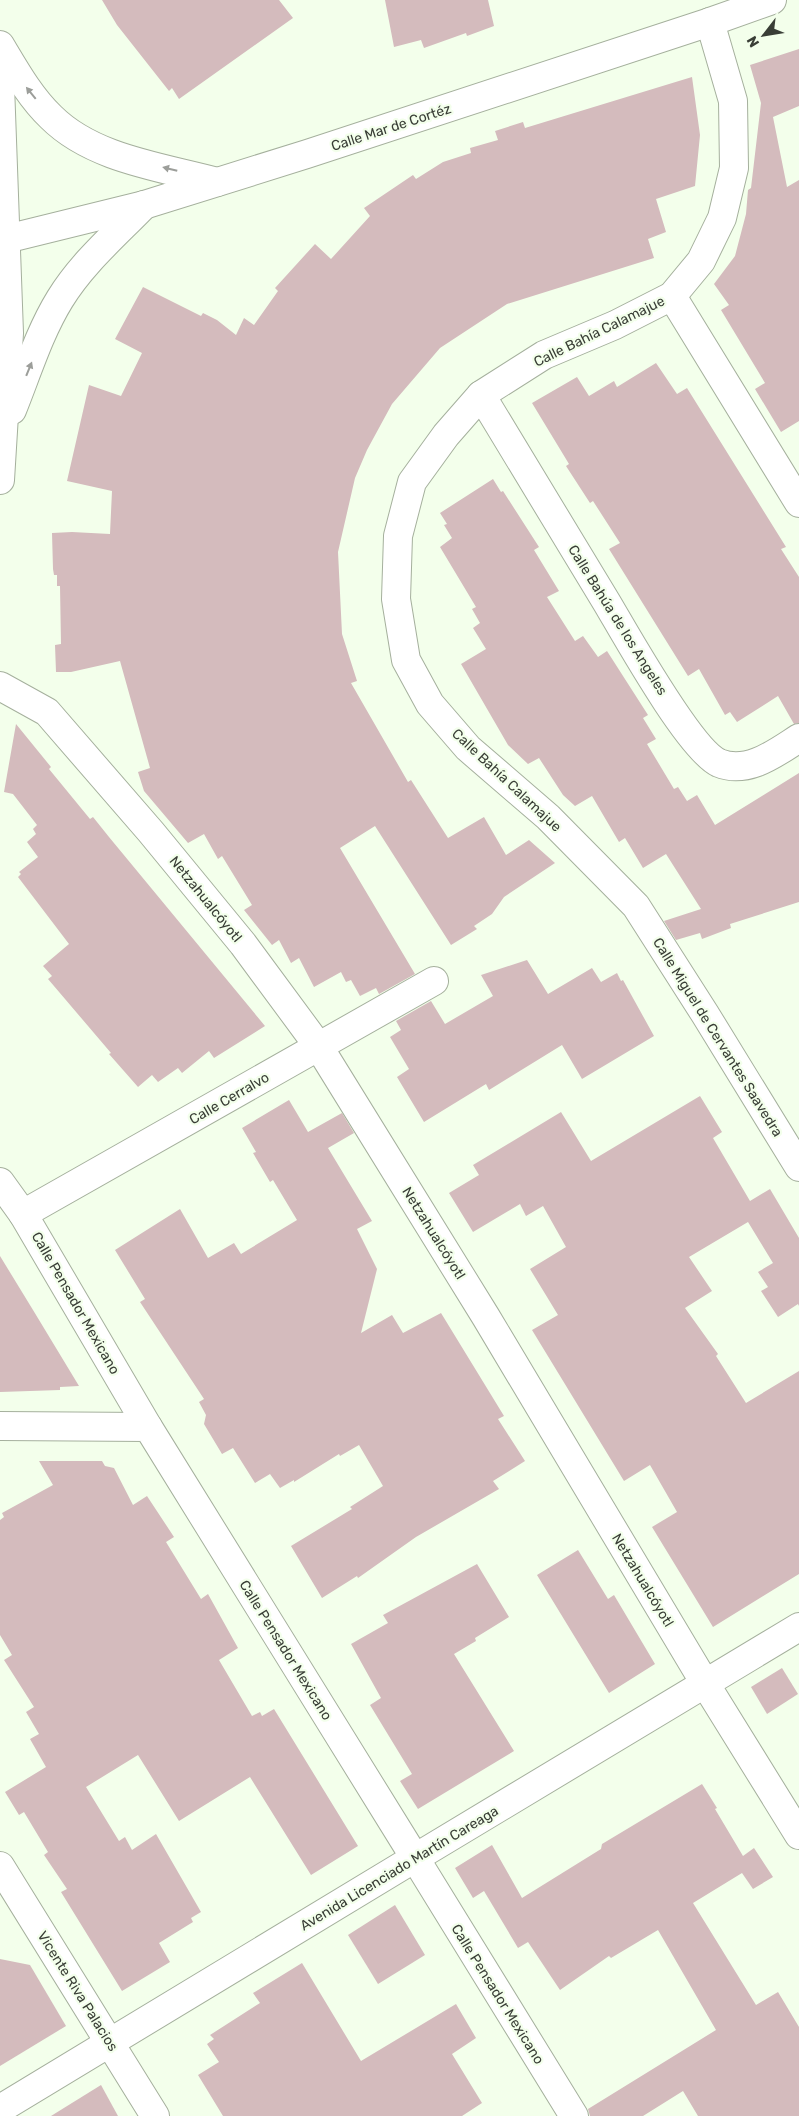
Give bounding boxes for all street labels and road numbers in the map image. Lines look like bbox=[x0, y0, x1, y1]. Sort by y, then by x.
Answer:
street label: Calle Mar de Cortéz bbox=[329, 100, 453, 155]
street label: Calle Bahía Calamajue bbox=[531, 292, 668, 371]
street label: Calle Bahúa de los Angeles bbox=[564, 542, 671, 699]
street label: Calle Bahía Calamajue bbox=[448, 725, 565, 836]
street label: Netzahualcóyotl bbox=[166, 853, 245, 946]
street label: Calle Miguel de Cervantes Saavedra bbox=[649, 935, 786, 1140]
street label: Calle Cerralvo bbox=[186, 1069, 272, 1128]
street label: Netzahualcóyotl bbox=[398, 1184, 469, 1283]
street label: Calle Pensador Mexicano bbox=[28, 1229, 123, 1378]
street label: Netzahualcóyotl bbox=[608, 1531, 677, 1630]
street label: Calle Pensador Mexicano bbox=[236, 1577, 336, 1723]
street label: Avenida Licenciado Martín Careaga bbox=[297, 1802, 502, 1935]
street label: Calle Pensador Mexicano bbox=[448, 1921, 548, 2067]
street label: Vicente Riva Palacios bbox=[34, 1928, 121, 2054]

